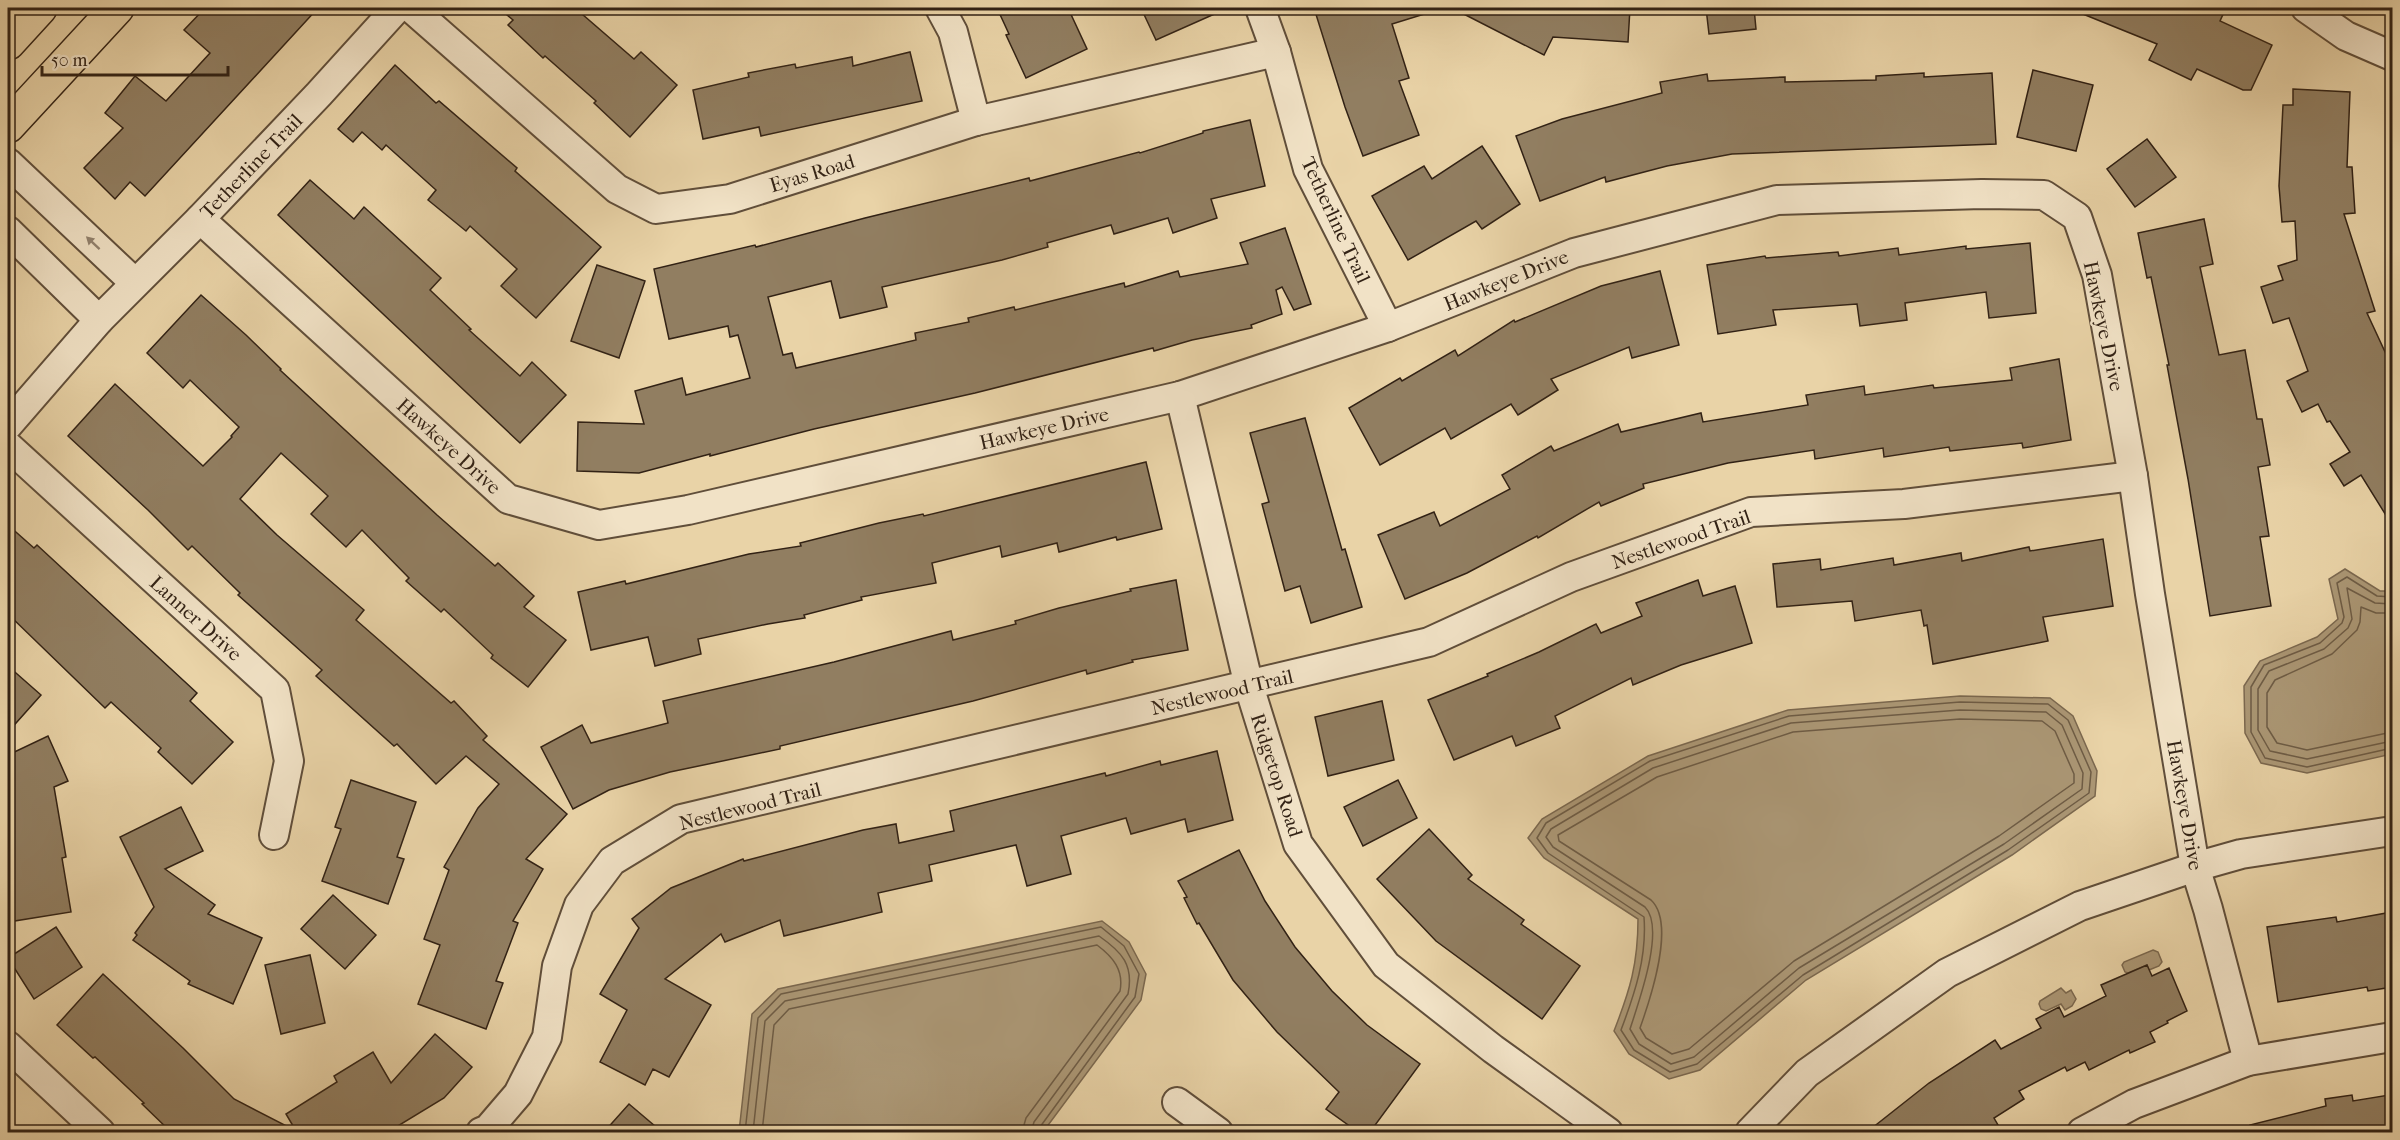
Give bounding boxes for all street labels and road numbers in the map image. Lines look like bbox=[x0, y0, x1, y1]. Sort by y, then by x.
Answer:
street label: Tetherline Trail bbox=[196, 109, 307, 224]
street label: Eyas Road bbox=[767, 149, 858, 197]
street label: Tetherline Trail bbox=[1296, 153, 1375, 287]
street label: Hawkeye Drive bbox=[1441, 245, 1572, 316]
street label: Hawkeye Drive bbox=[2079, 259, 2129, 393]
street label: Hawkeye Drive bbox=[392, 394, 506, 499]
street label: Hawkeye Drive bbox=[977, 402, 1111, 455]
street label: Nestlewood Trail bbox=[1609, 505, 1754, 574]
street label: Lanner Drive bbox=[145, 571, 247, 666]
street label: Nestlewood Trail bbox=[1149, 665, 1296, 720]
street label: Ridgetop Road bbox=[1246, 710, 1308, 841]
street label: Hawkeye Drive bbox=[2162, 738, 2207, 872]
street label: Nestlewood Trail bbox=[677, 778, 824, 835]

